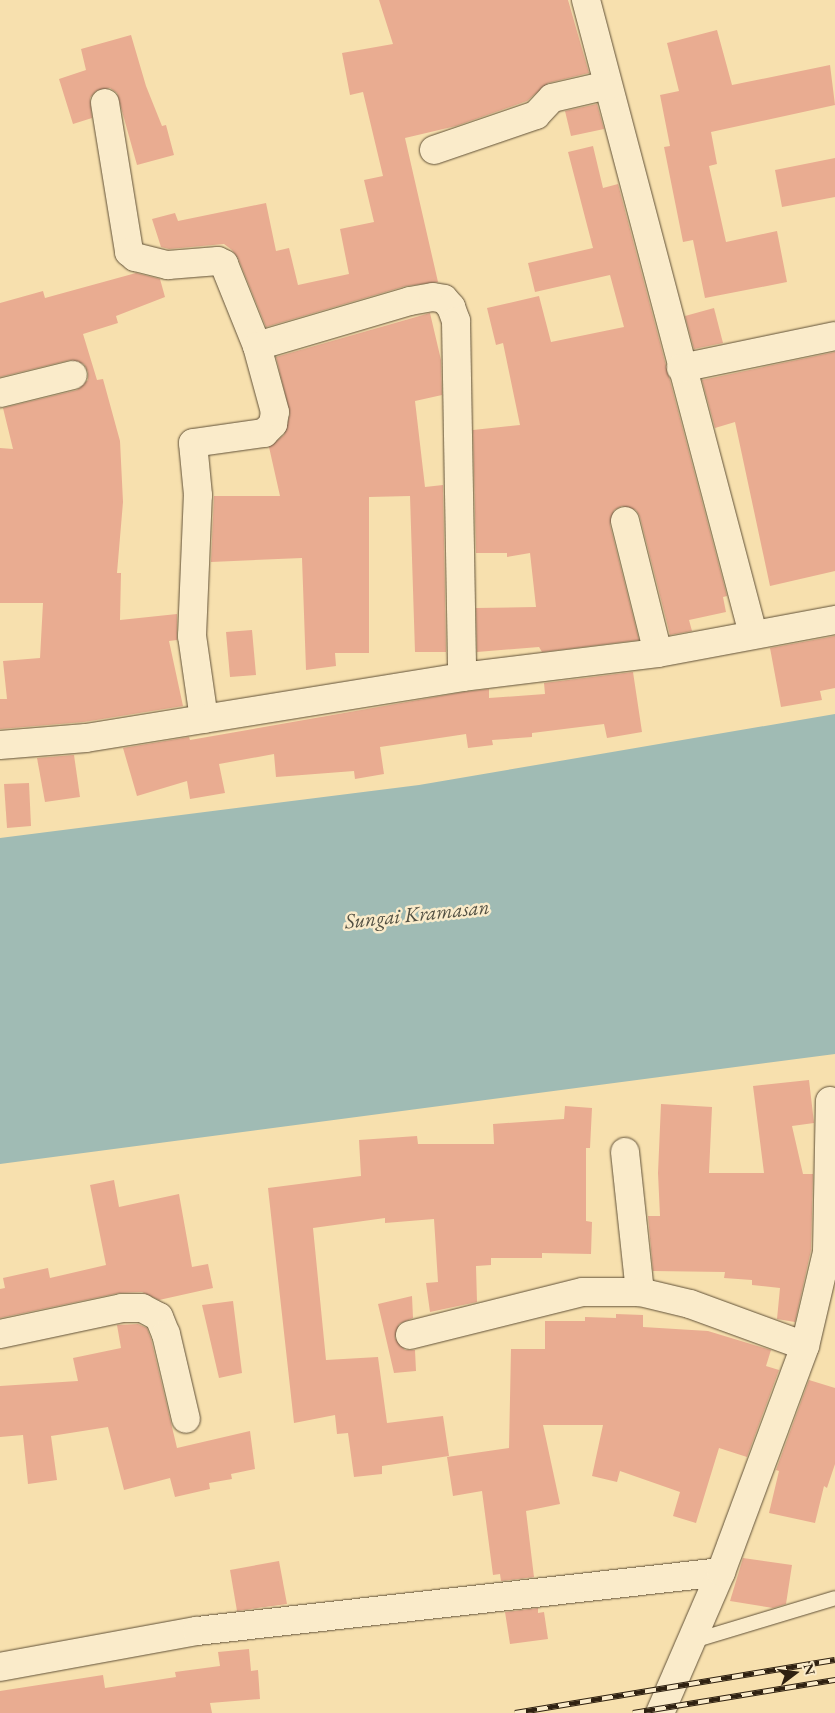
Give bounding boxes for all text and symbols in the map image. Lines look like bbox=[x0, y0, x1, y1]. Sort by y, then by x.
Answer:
water label: Sungai Kramasan bbox=[344, 894, 490, 934]
north arrow bbox=[770, 1648, 820, 1698]
text: N bbox=[799, 1661, 820, 1677]

